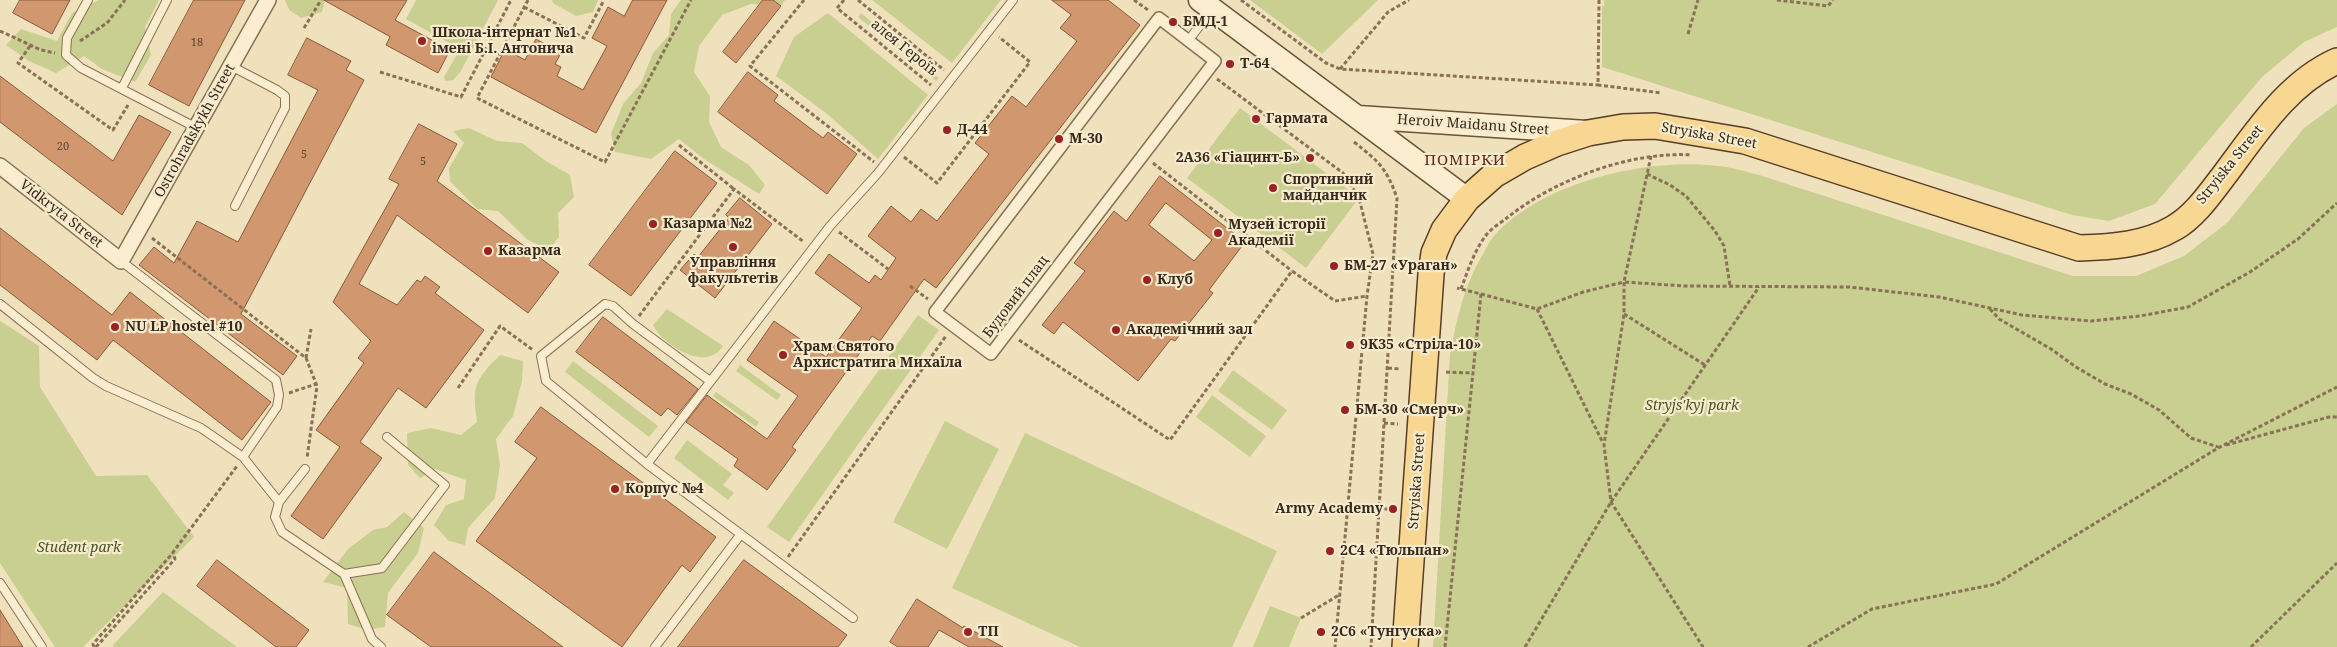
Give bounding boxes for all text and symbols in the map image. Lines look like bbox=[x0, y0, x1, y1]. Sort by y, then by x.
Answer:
place label: БМД-1 bbox=[1183, 14, 1228, 30]
street label: алея Героїв bbox=[867, 16, 941, 80]
marker: БМД-1 bbox=[1167, 16, 1179, 28]
place label: Школа-інтернат №1 імені Б.І. Антонича bbox=[432, 25, 577, 58]
marker: Школа-інтернат №1 імені Б.І. Антонича bbox=[416, 35, 428, 47]
house number: 18 bbox=[191, 36, 203, 50]
place label: Т-64 bbox=[1240, 56, 1270, 72]
marker: Т-64 bbox=[1224, 58, 1236, 70]
street label: Ostrohradskykh Street bbox=[151, 61, 239, 201]
place label: Гармата bbox=[1266, 111, 1328, 127]
street label: Heroiv Maidanu Street bbox=[1397, 111, 1549, 139]
marker: Гармата bbox=[1250, 113, 1262, 125]
street label: Stryiska Street bbox=[1660, 119, 1758, 153]
place label: Д-44 bbox=[957, 122, 988, 138]
street label: Stryiska Street bbox=[2193, 122, 2267, 208]
marker: Д-44 bbox=[941, 124, 953, 136]
place label: М-30 bbox=[1069, 131, 1103, 147]
marker: М-30 bbox=[1053, 133, 1065, 145]
house number: 20 bbox=[57, 140, 69, 154]
house number: 5 bbox=[301, 148, 307, 162]
place label: 2А36 «Гіацинт-Б» bbox=[1176, 150, 1300, 166]
marker: 2А36 «Гіацинт-Б» bbox=[1304, 152, 1316, 164]
district label: ПОМІРКИ bbox=[1423, 152, 1507, 170]
house number: 5 bbox=[420, 155, 426, 169]
place label: Спортивний майданчик bbox=[1283, 172, 1373, 204]
street label: Vidkryta Street bbox=[16, 176, 106, 252]
marker: Спортивний майданчик bbox=[1267, 182, 1279, 194]
place label: Казарма №2 bbox=[663, 216, 752, 232]
place label: Музей історії Академії bbox=[1228, 217, 1326, 250]
marker: Казарма №2 bbox=[647, 218, 659, 230]
marker: Музей історії Академії bbox=[1212, 227, 1224, 239]
marker: Управління факультетів bbox=[727, 241, 739, 253]
place label: Казарма bbox=[498, 243, 561, 259]
marker: Казарма bbox=[482, 245, 494, 257]
street label: Будовий плац bbox=[980, 252, 1052, 342]
place label: Управління факультетів bbox=[688, 255, 778, 288]
place label: БМ-27 «Ураган» bbox=[1344, 258, 1458, 274]
marker: БМ-27 «Ураган» bbox=[1328, 260, 1340, 272]
place label: Клуб bbox=[1157, 272, 1193, 288]
marker: Клуб bbox=[1141, 274, 1153, 286]
place label: NU LP hostel #10 bbox=[125, 319, 243, 335]
marker: NU LP hostel #10 bbox=[109, 321, 121, 333]
place label: Академічний зал bbox=[1126, 322, 1252, 338]
marker: Академічний зал bbox=[1110, 324, 1122, 336]
place label: 9К35 «Стріла-10» bbox=[1360, 337, 1481, 353]
place label: Храм Святого Архистратига Михаїла bbox=[793, 339, 962, 372]
marker: 9К35 «Стріла-10» bbox=[1344, 339, 1356, 351]
marker: Храм Святого Архистратига Михаїла bbox=[777, 349, 789, 361]
park label: Stryjs'kyj park bbox=[1645, 398, 1739, 414]
place label: БМ-30 «Смерч» bbox=[1355, 402, 1464, 418]
marker: БМ-30 «Смерч» bbox=[1339, 404, 1351, 416]
street label: Stryiska Street bbox=[1405, 432, 1429, 530]
place label: Корпус №4 bbox=[625, 481, 704, 497]
marker: Корпус №4 bbox=[609, 483, 621, 495]
place label: Army Academy bbox=[1275, 501, 1383, 517]
marker: Army Academy bbox=[1387, 503, 1399, 515]
park label: Student park bbox=[37, 540, 121, 556]
place label: 2С4 «Тюльпан» bbox=[1340, 543, 1449, 559]
marker: 2С4 «Тюльпан» bbox=[1324, 545, 1336, 557]
place label: ТП bbox=[978, 624, 999, 640]
place label: 2С6 «Тунгуска» bbox=[1331, 624, 1442, 640]
marker: ТП bbox=[962, 626, 974, 638]
marker: 2С6 «Тунгуска» bbox=[1315, 626, 1327, 638]

